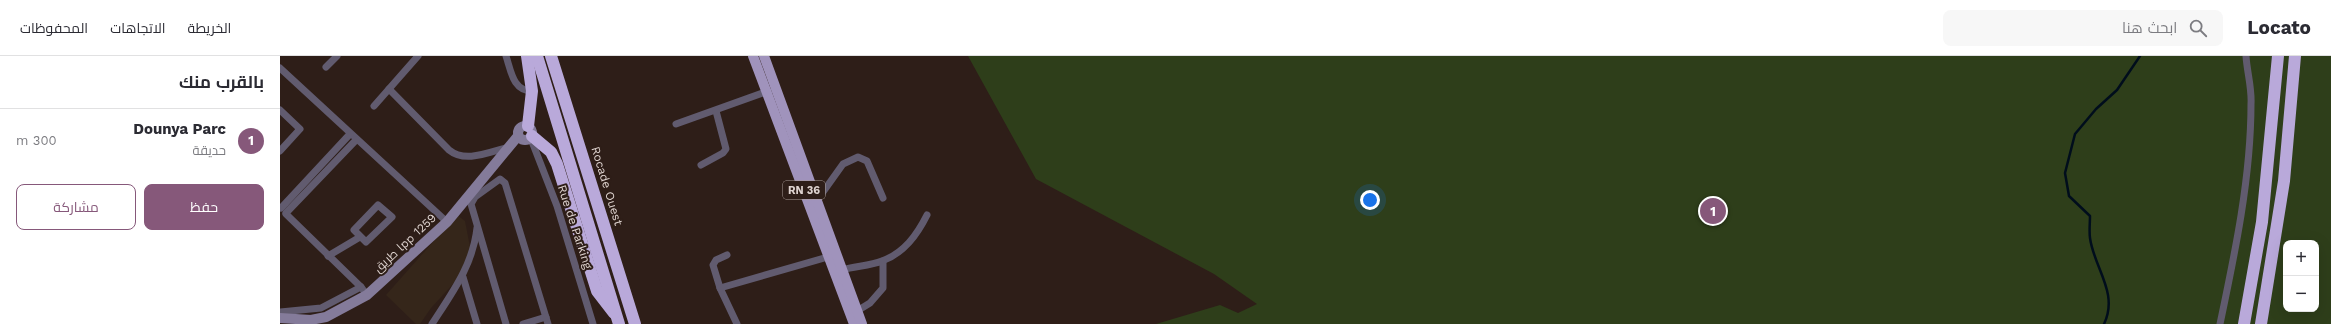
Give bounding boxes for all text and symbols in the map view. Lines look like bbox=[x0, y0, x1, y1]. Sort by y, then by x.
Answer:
search box bbox=[1943, 10, 2223, 46]
text: Locato bbox=[2247, 16, 2311, 39]
icon: search bbox=[2187, 17, 2209, 39]
text: ابحث هنا bbox=[2122, 19, 2177, 37]
text: المحفوظات bbox=[20, 20, 88, 36]
text: الاتجاهات bbox=[110, 20, 166, 36]
text: الخريطة bbox=[188, 20, 231, 36]
text: بالقرب منك bbox=[179, 72, 264, 92]
text: Dounya Parc bbox=[133, 120, 226, 138]
text: 300 m bbox=[16, 133, 57, 148]
text: 1 bbox=[248, 133, 254, 148]
text: حديقة bbox=[193, 143, 226, 158]
street label: Rocade Ouest bbox=[588, 145, 626, 227]
road number: RN 36 bbox=[783, 181, 825, 199]
street label: Rue de Parking bbox=[555, 183, 595, 271]
button: مشاركة bbox=[16, 184, 136, 230]
button: حفظ bbox=[144, 184, 264, 230]
your location bbox=[1360, 190, 1380, 210]
pin: 1 bbox=[1700, 196, 1726, 226]
street label: طريق lpp 1259 bbox=[371, 211, 439, 275]
map controls bbox=[2283, 240, 2319, 312]
button: + bbox=[2283, 240, 2319, 276]
button: − bbox=[2283, 276, 2319, 312]

